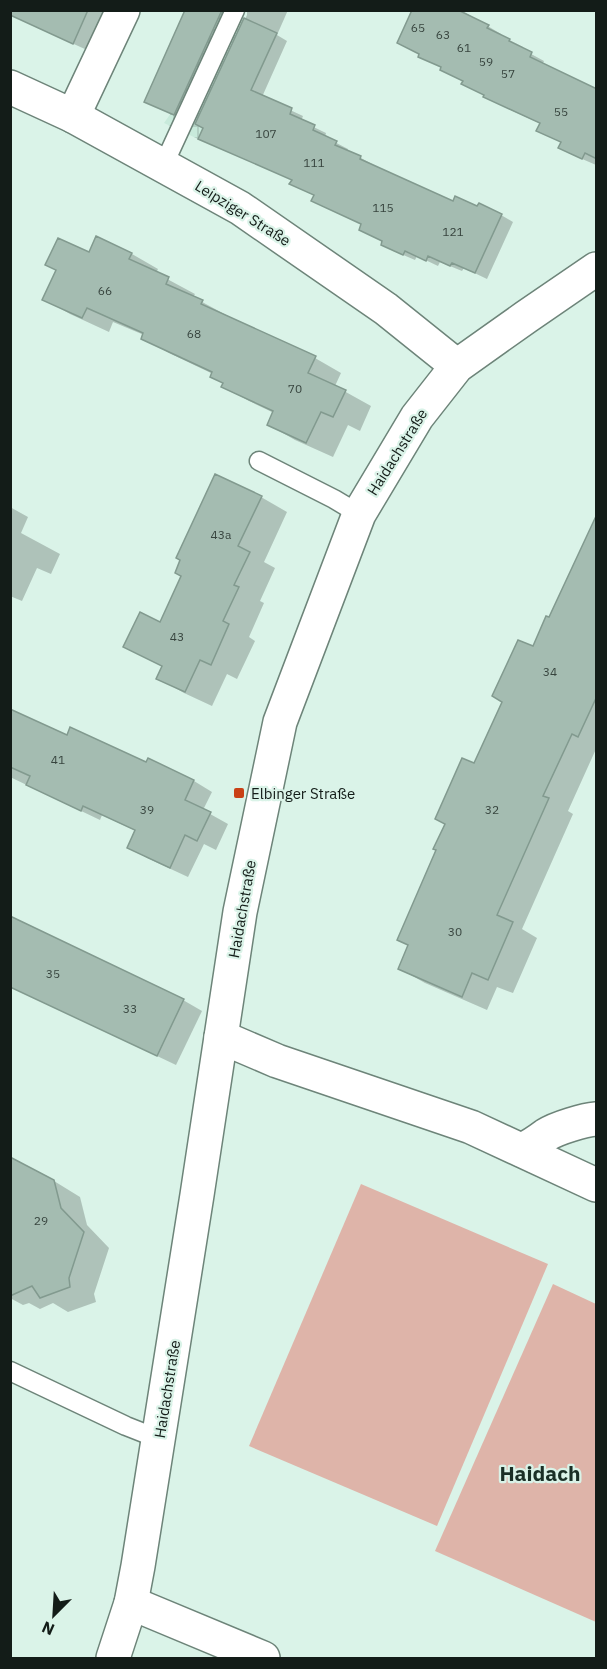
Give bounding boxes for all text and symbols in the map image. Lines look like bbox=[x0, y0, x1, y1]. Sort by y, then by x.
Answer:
house number: 65 bbox=[411, 20, 425, 35]
house number: 63 bbox=[436, 27, 450, 42]
house number: 61 bbox=[457, 40, 471, 55]
house number: 59 bbox=[479, 54, 493, 69]
house number: 57 bbox=[501, 66, 515, 81]
house number: 55 bbox=[554, 104, 568, 119]
house number: 107 bbox=[255, 126, 277, 141]
house number: 111 bbox=[303, 155, 325, 170]
street label: Leipziger Straße bbox=[192, 176, 294, 250]
house number: 115 bbox=[372, 200, 394, 215]
house number: 121 bbox=[442, 224, 464, 239]
house number: 66 bbox=[98, 283, 112, 298]
house number: 68 bbox=[187, 326, 201, 341]
house number: 70 bbox=[288, 381, 302, 396]
street label: Haidachstraße bbox=[363, 405, 431, 499]
house number: 43a bbox=[211, 527, 232, 542]
house number: 43 bbox=[170, 629, 184, 644]
house number: 34 bbox=[543, 664, 557, 679]
house number: 41 bbox=[51, 752, 65, 767]
place label: Elbinger Straße bbox=[251, 784, 355, 803]
marker: Elbinger Straße bbox=[232, 786, 246, 800]
house number: 39 bbox=[140, 802, 154, 817]
house number: 32 bbox=[485, 802, 499, 817]
street label: Haidachstraße bbox=[224, 859, 260, 959]
house number: 30 bbox=[448, 924, 462, 939]
house number: 35 bbox=[46, 966, 60, 981]
house number: 33 bbox=[123, 1001, 137, 1016]
house number: 29 bbox=[34, 1213, 48, 1228]
street label: Haidachstraße bbox=[150, 1339, 184, 1439]
district label: Haidach bbox=[499, 1459, 581, 1487]
north arrow bbox=[24, 1585, 84, 1645]
text: N bbox=[39, 1617, 57, 1640]

